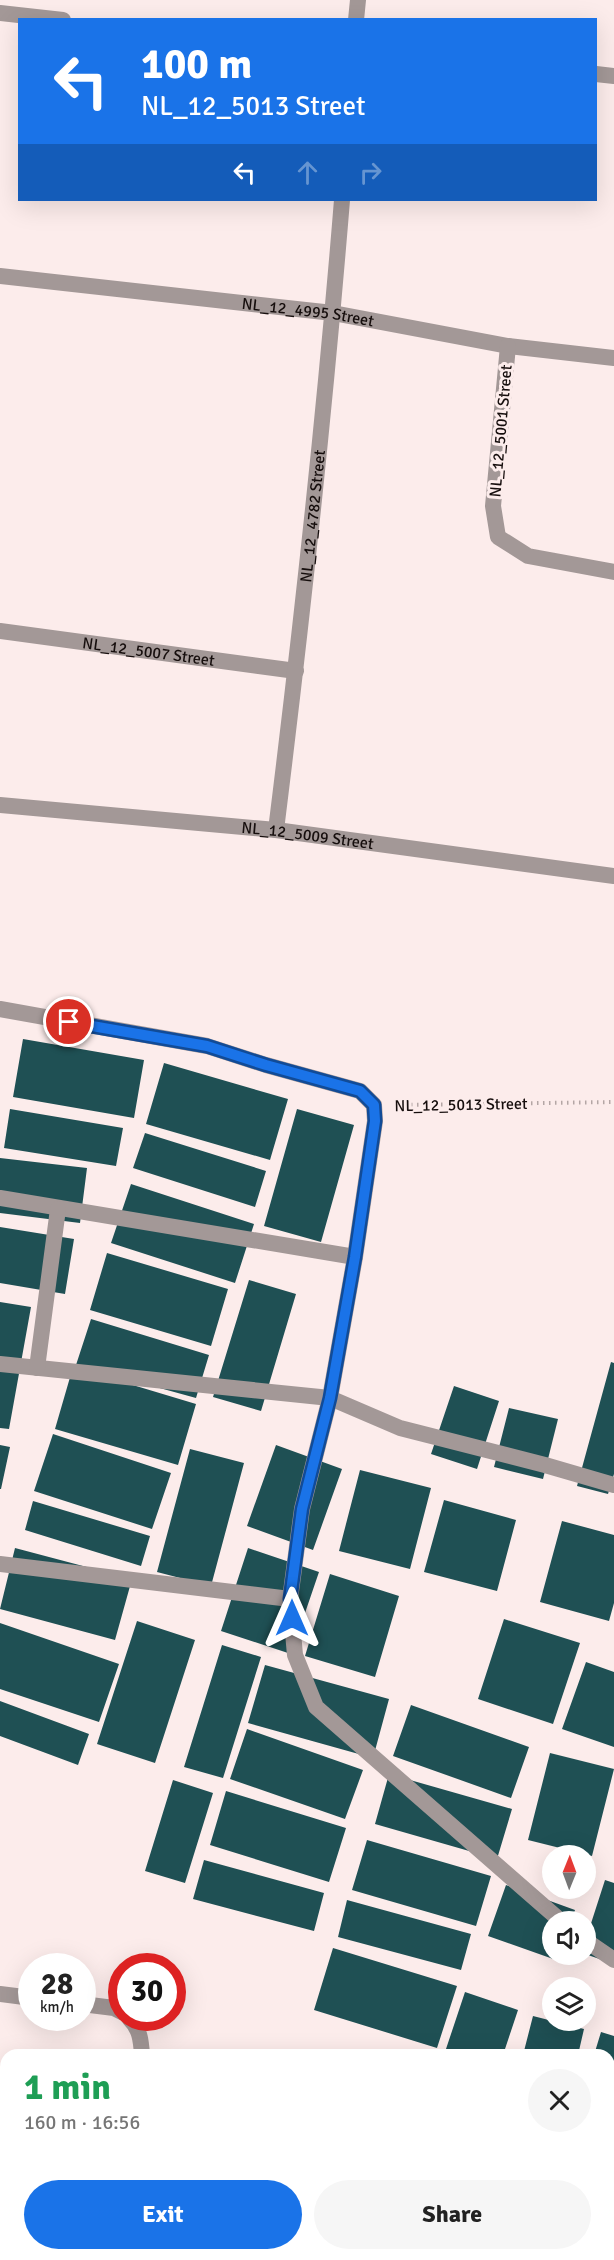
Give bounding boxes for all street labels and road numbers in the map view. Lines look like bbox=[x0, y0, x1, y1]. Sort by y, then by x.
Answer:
street label: NL_12_4995 Street bbox=[241, 294, 376, 332]
street label: NL_12_5001 Street bbox=[485, 364, 517, 498]
street label: NL_12_4782 Street bbox=[296, 449, 330, 584]
street label: NL_12_5007 Street bbox=[81, 633, 216, 671]
street label: NL_12_5009 Street bbox=[240, 818, 375, 854]
street label: NL_12_5013 Street bbox=[394, 1094, 528, 1116]

